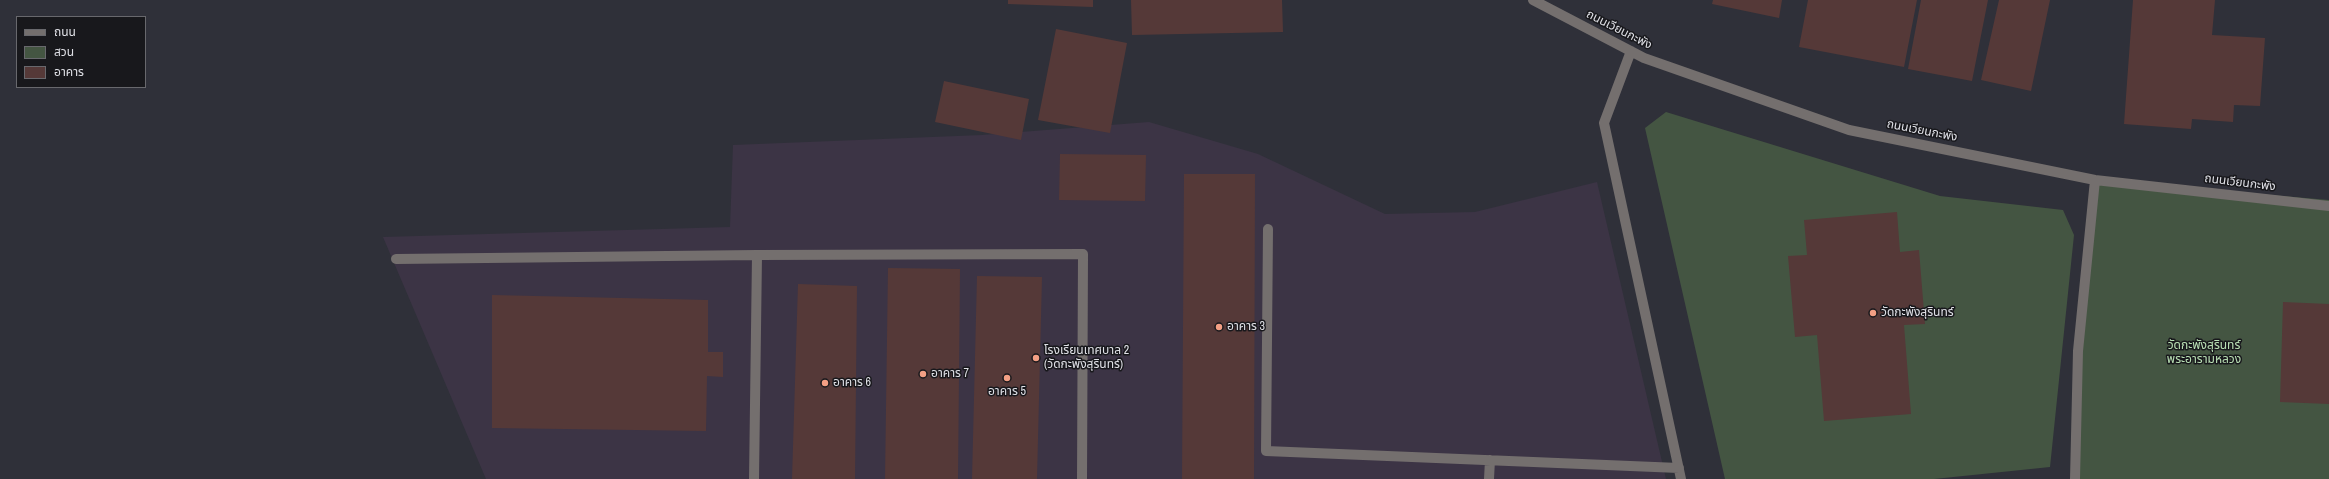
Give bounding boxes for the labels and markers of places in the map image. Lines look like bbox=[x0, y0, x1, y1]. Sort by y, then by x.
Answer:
place label: วัดกะพังสุรินทร์ bbox=[1881, 306, 1954, 320]
marker: วัดกะพังสุรินทร์ bbox=[1868, 308, 1878, 318]
place label: อาคาร 3 bbox=[1227, 320, 1265, 334]
marker: อาคาร 3 bbox=[1214, 322, 1224, 332]
place label: โรงเรียนเทศบาล 2 (วัดกะพังสุรินทร์) bbox=[1044, 344, 1129, 372]
marker: โรงเรียนเทศบาล 2 (วัดกะพังสุรินทร์) bbox=[1031, 353, 1041, 363]
place label: อาคาร 7 bbox=[931, 367, 969, 381]
marker: อาคาร 7 bbox=[918, 369, 928, 379]
marker: อาคาร 5 bbox=[1002, 373, 1012, 383]
place label: อาคาร 6 bbox=[833, 376, 871, 390]
marker: อาคาร 6 bbox=[820, 378, 830, 388]
place label: อาคาร 5 bbox=[988, 385, 1026, 399]

